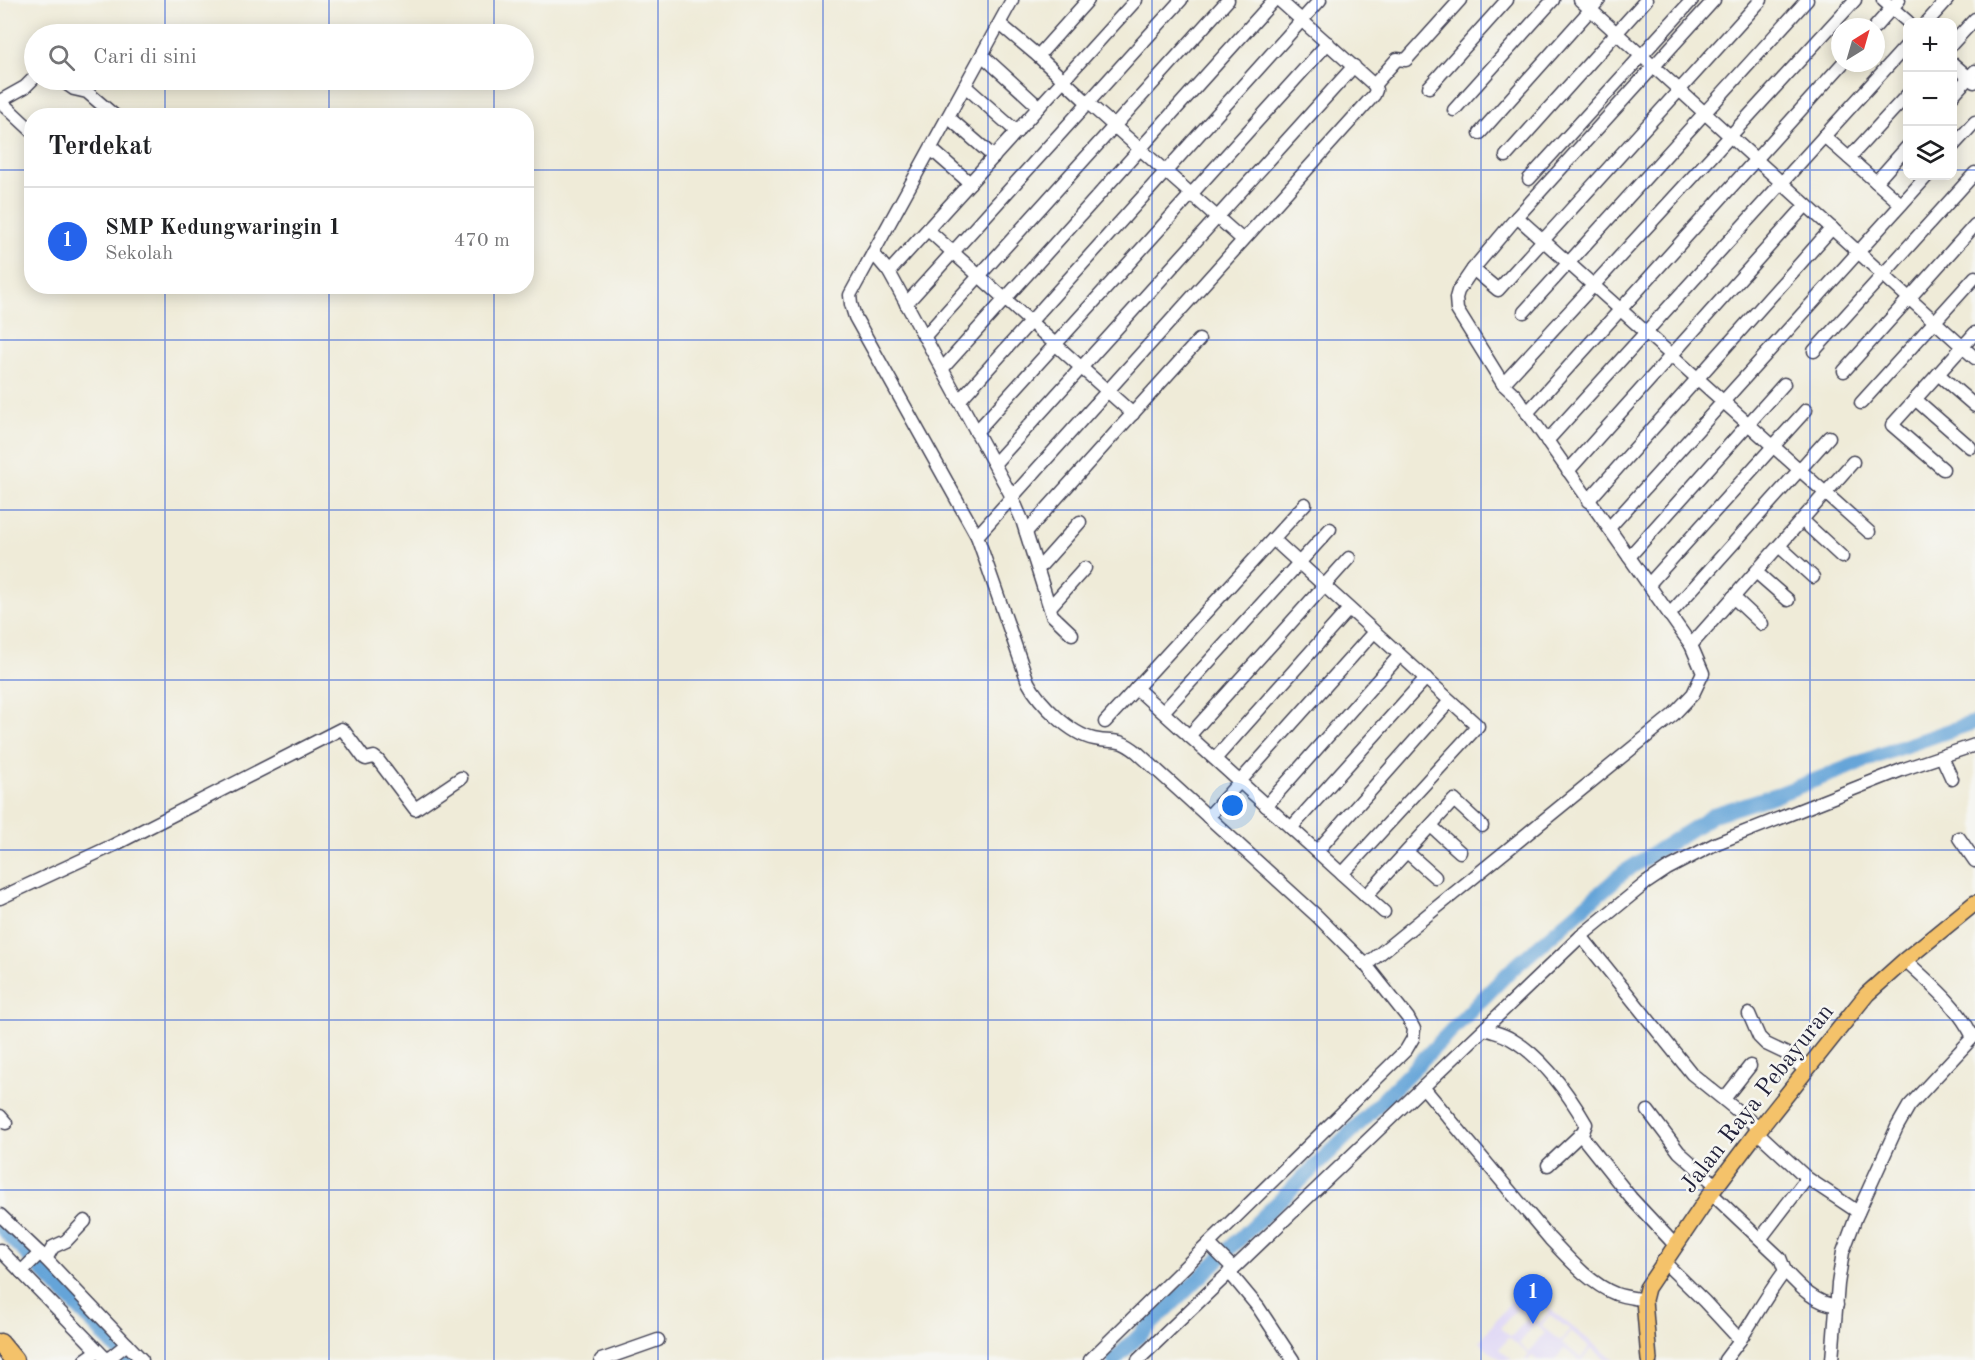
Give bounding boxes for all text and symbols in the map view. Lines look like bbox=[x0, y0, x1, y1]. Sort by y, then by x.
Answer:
north arrow bbox=[1831, 18, 1885, 72]
map controls bbox=[1903, 18, 1957, 180]
button: + bbox=[1903, 18, 1957, 72]
search box bbox=[24, 24, 534, 90]
icon: search bbox=[45, 41, 78, 74]
text: Cari di sini bbox=[93, 46, 197, 68]
button: − bbox=[1903, 72, 1957, 126]
button: layers bbox=[1903, 126, 1957, 180]
text: Terdekat bbox=[48, 134, 152, 160]
text: SMP Kedungwaringin 1 bbox=[105, 217, 341, 239]
text: 1 bbox=[62, 231, 73, 251]
text: 470 m bbox=[454, 231, 510, 251]
text: Sekolah bbox=[105, 244, 173, 264]
your location bbox=[1218, 791, 1247, 820]
street label: Jalan Raya Pebayuran bbox=[1677, 1000, 1839, 1198]
pin: 1 bbox=[1514, 1274, 1552, 1324]

